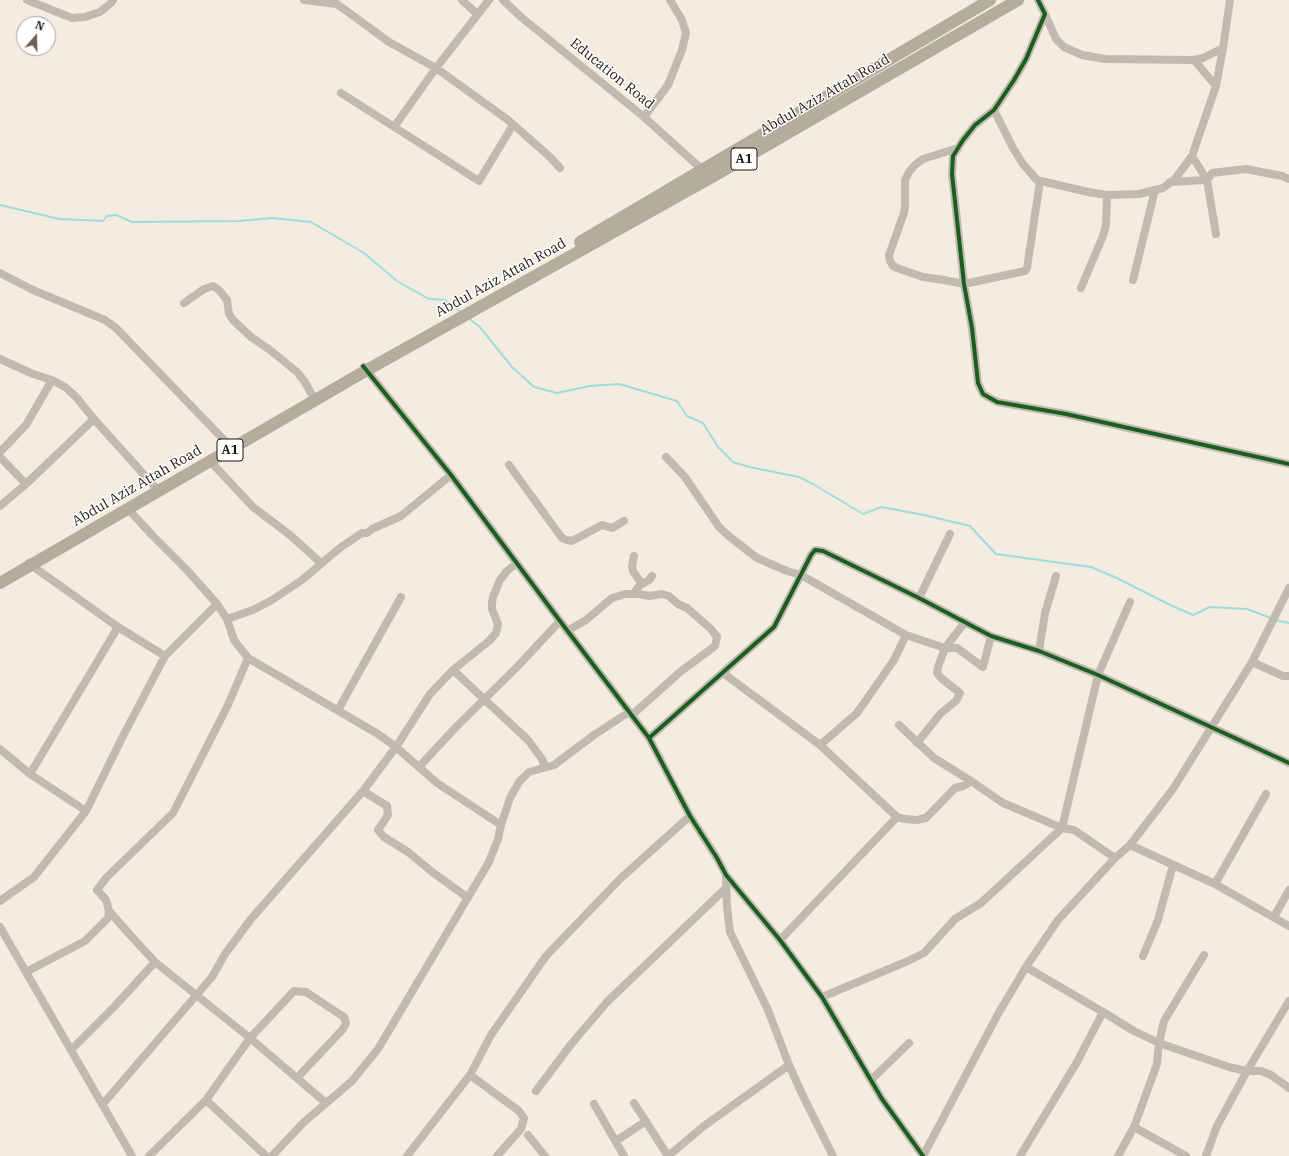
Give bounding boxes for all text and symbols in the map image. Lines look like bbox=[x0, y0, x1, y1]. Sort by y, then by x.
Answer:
north arrow bbox=[16, 16, 56, 56]
text: N bbox=[33, 18, 46, 34]
street label: Education Road bbox=[566, 35, 658, 113]
street label: Abdul Aziz Attah Road bbox=[757, 51, 893, 139]
road number: A1 bbox=[731, 148, 757, 170]
street label: Abdul Aziz Attah Road bbox=[433, 235, 569, 321]
road number: A1 bbox=[217, 439, 243, 461]
street label: Abdul Aziz Attah Road bbox=[69, 442, 205, 530]

